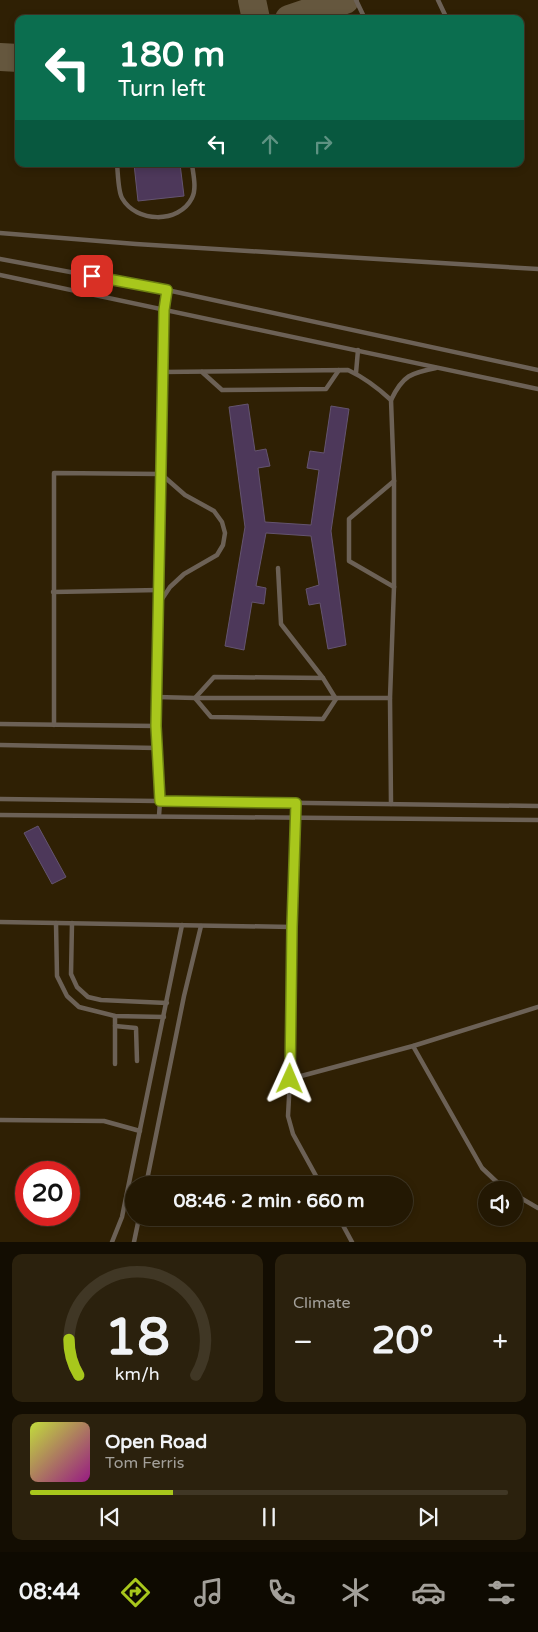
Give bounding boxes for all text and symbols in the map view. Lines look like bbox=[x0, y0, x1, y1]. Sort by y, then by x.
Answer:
text: 180 m bbox=[118, 34, 225, 76]
icon: left bbox=[35, 35, 100, 100]
text: Turn left bbox=[118, 76, 206, 102]
icon: left bbox=[203, 130, 231, 158]
icon: ahead bbox=[256, 130, 284, 158]
icon: right bbox=[309, 130, 337, 158]
pin bbox=[71, 255, 113, 297]
icon: arrive bbox=[78, 262, 106, 290]
position arrow bbox=[263, 1052, 315, 1104]
speed limit sign: 20 bbox=[15, 1161, 80, 1226]
map controls bbox=[478, 1181, 523, 1226]
button: sound bbox=[478, 1181, 523, 1226]
text: 08:46 · 2 min · 660 m bbox=[173, 1190, 365, 1212]
text: Climate bbox=[293, 1293, 351, 1313]
text: 18 bbox=[105, 1306, 170, 1369]
text: 20° bbox=[372, 1318, 434, 1364]
text: − bbox=[293, 1325, 313, 1359]
text: + bbox=[492, 1325, 508, 1359]
text: km/h bbox=[115, 1364, 160, 1385]
text: Open Road bbox=[105, 1431, 207, 1453]
text: Tom Ferris bbox=[105, 1453, 184, 1473]
icon: previous bbox=[96, 1503, 124, 1531]
icon: pause bbox=[255, 1503, 283, 1531]
icon: next bbox=[414, 1503, 442, 1531]
icon: directions bbox=[118, 1575, 153, 1610]
icon: music bbox=[191, 1575, 226, 1610]
icon: phone bbox=[264, 1575, 299, 1610]
icon: climate bbox=[338, 1575, 373, 1610]
icon: car bbox=[411, 1575, 446, 1610]
icon: filters bbox=[484, 1575, 519, 1610]
text: 08:44 bbox=[19, 1579, 80, 1605]

